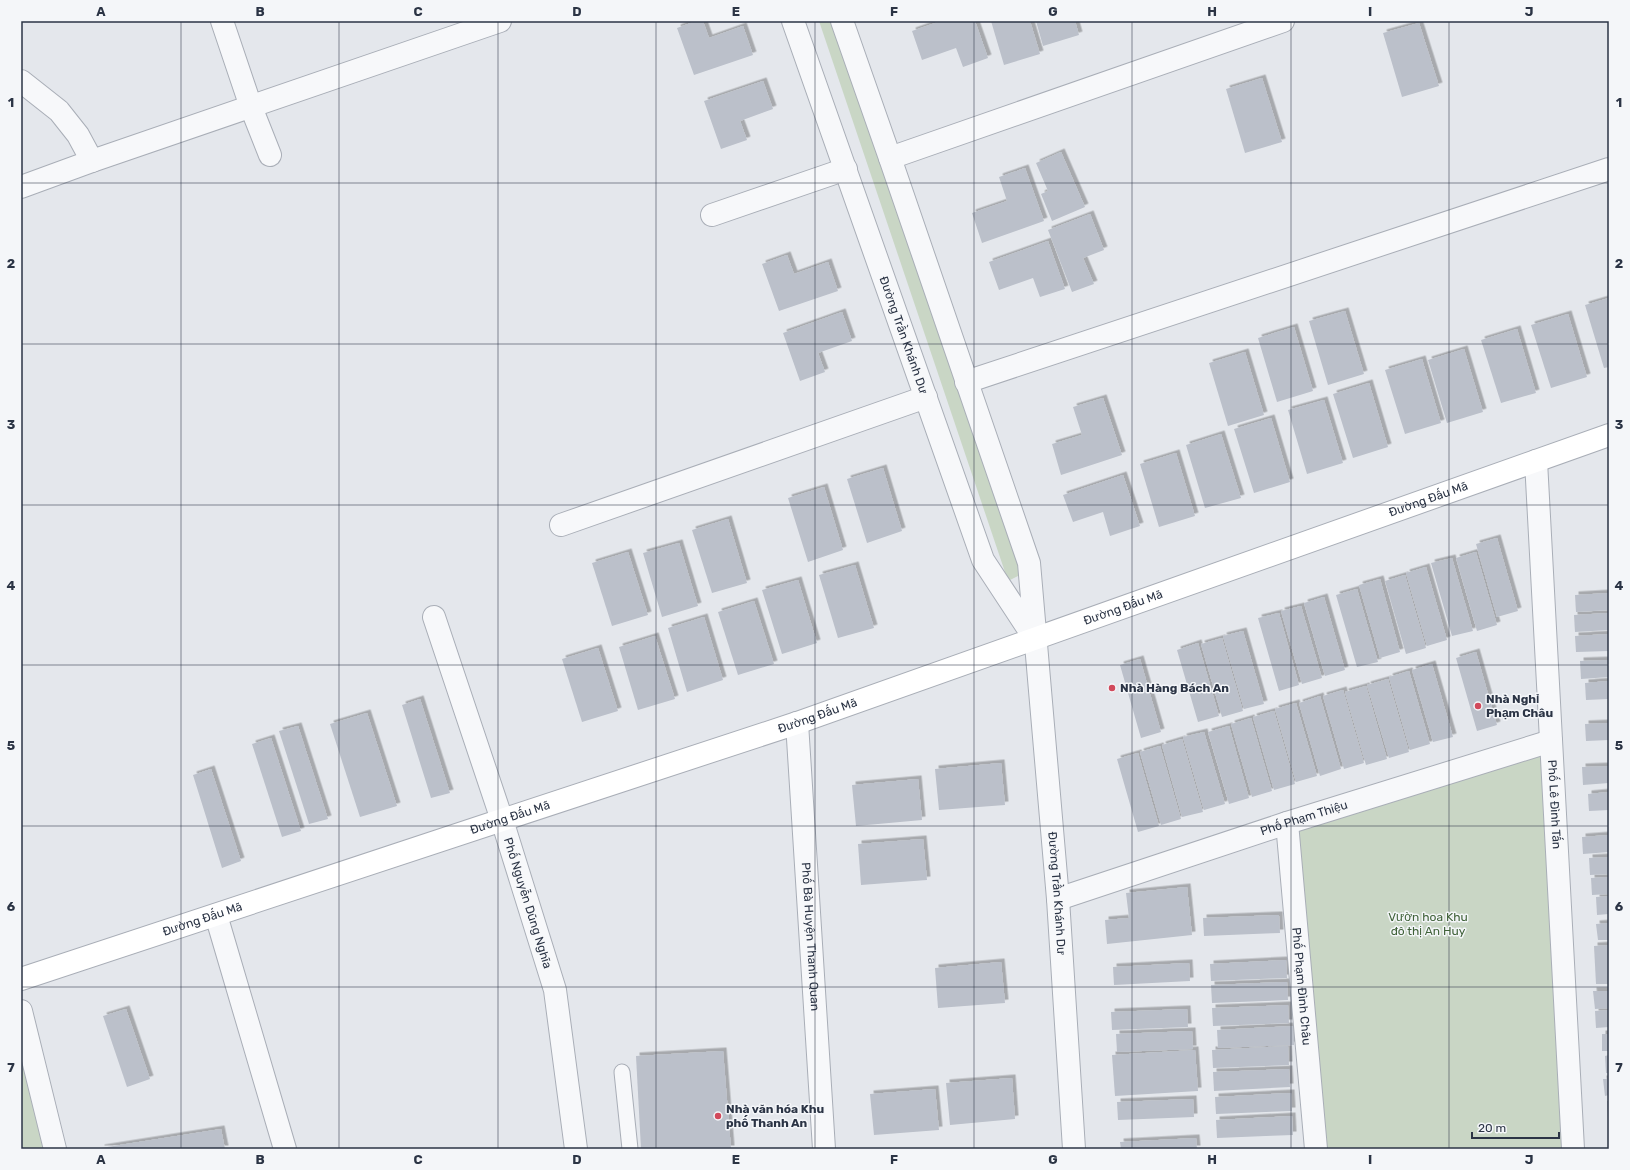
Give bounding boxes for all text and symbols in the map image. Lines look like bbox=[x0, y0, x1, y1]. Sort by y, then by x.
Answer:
text: A bbox=[96, 4, 106, 19]
text: B bbox=[255, 4, 265, 19]
text: C bbox=[413, 4, 423, 19]
text: D bbox=[572, 4, 582, 19]
text: E bbox=[732, 4, 740, 19]
text: F bbox=[890, 4, 898, 19]
text: G bbox=[1048, 4, 1058, 19]
text: H bbox=[1207, 4, 1217, 19]
text: I bbox=[1368, 4, 1372, 19]
text: J bbox=[1525, 4, 1533, 19]
text: 1 bbox=[8, 95, 14, 110]
text: 1 bbox=[1616, 95, 1622, 110]
text: 2 bbox=[7, 256, 15, 271]
text: 2 bbox=[1615, 256, 1623, 271]
street label: Đường Trần Khánh Dư bbox=[877, 274, 931, 396]
text: 3 bbox=[7, 417, 16, 432]
text: 3 bbox=[1615, 417, 1624, 432]
street label: Đường Đấu Mã bbox=[1387, 479, 1470, 520]
text: 4 bbox=[7, 578, 16, 593]
text: 4 bbox=[1615, 578, 1624, 593]
street label: Đường Đấu Mã bbox=[1081, 587, 1164, 628]
place label: Nhà Hàng Bách An bbox=[1120, 681, 1229, 695]
marker: Nhà Hàng Bách An bbox=[1107, 683, 1117, 693]
place label: Nhà Nghỉ Phạm Châu bbox=[1486, 692, 1553, 720]
street label: Đường Đấu Mã bbox=[776, 695, 859, 736]
marker: Nhà Nghỉ Phạm Châu bbox=[1473, 701, 1483, 711]
text: 5 bbox=[7, 738, 15, 753]
text: 5 bbox=[1615, 738, 1623, 753]
street label: Phố Lê Đình Tấn bbox=[1545, 759, 1564, 850]
street label: Đường Đấu Mã bbox=[468, 798, 552, 837]
street label: Phố Phạm Thiệu bbox=[1259, 798, 1349, 838]
street label: Đường Trần Khánh Dư bbox=[1045, 831, 1069, 956]
street label: Phố Nguyễn Dũng Nghĩa bbox=[501, 836, 555, 970]
street label: Phố Bà Huyện Thanh Quan bbox=[799, 862, 822, 1011]
text: 6 bbox=[7, 899, 16, 914]
street label: Đường Đấu Mã bbox=[161, 899, 244, 939]
text: 6 bbox=[1615, 899, 1624, 914]
park label: Vườn hoa Khu đô thị An Huy bbox=[1388, 910, 1468, 938]
street label: Phố Phạm Đình Châu bbox=[1289, 927, 1314, 1046]
text: 7 bbox=[7, 1060, 15, 1075]
text: 7 bbox=[1615, 1060, 1623, 1075]
place label: Nhà văn hóa Khu phố Thanh An bbox=[726, 1102, 824, 1130]
marker: Nhà văn hóa Khu phố Thanh An bbox=[713, 1111, 723, 1121]
scale bar bbox=[1472, 1114, 1559, 1140]
text: 20 m bbox=[1478, 1121, 1506, 1135]
text: A bbox=[96, 1152, 106, 1167]
text: B bbox=[255, 1152, 265, 1167]
text: C bbox=[413, 1152, 423, 1167]
text: D bbox=[572, 1152, 582, 1167]
text: E bbox=[732, 1152, 740, 1167]
text: F bbox=[890, 1152, 898, 1167]
text: G bbox=[1048, 1152, 1058, 1167]
text: H bbox=[1207, 1152, 1217, 1167]
text: I bbox=[1368, 1152, 1372, 1167]
text: J bbox=[1525, 1152, 1533, 1167]

